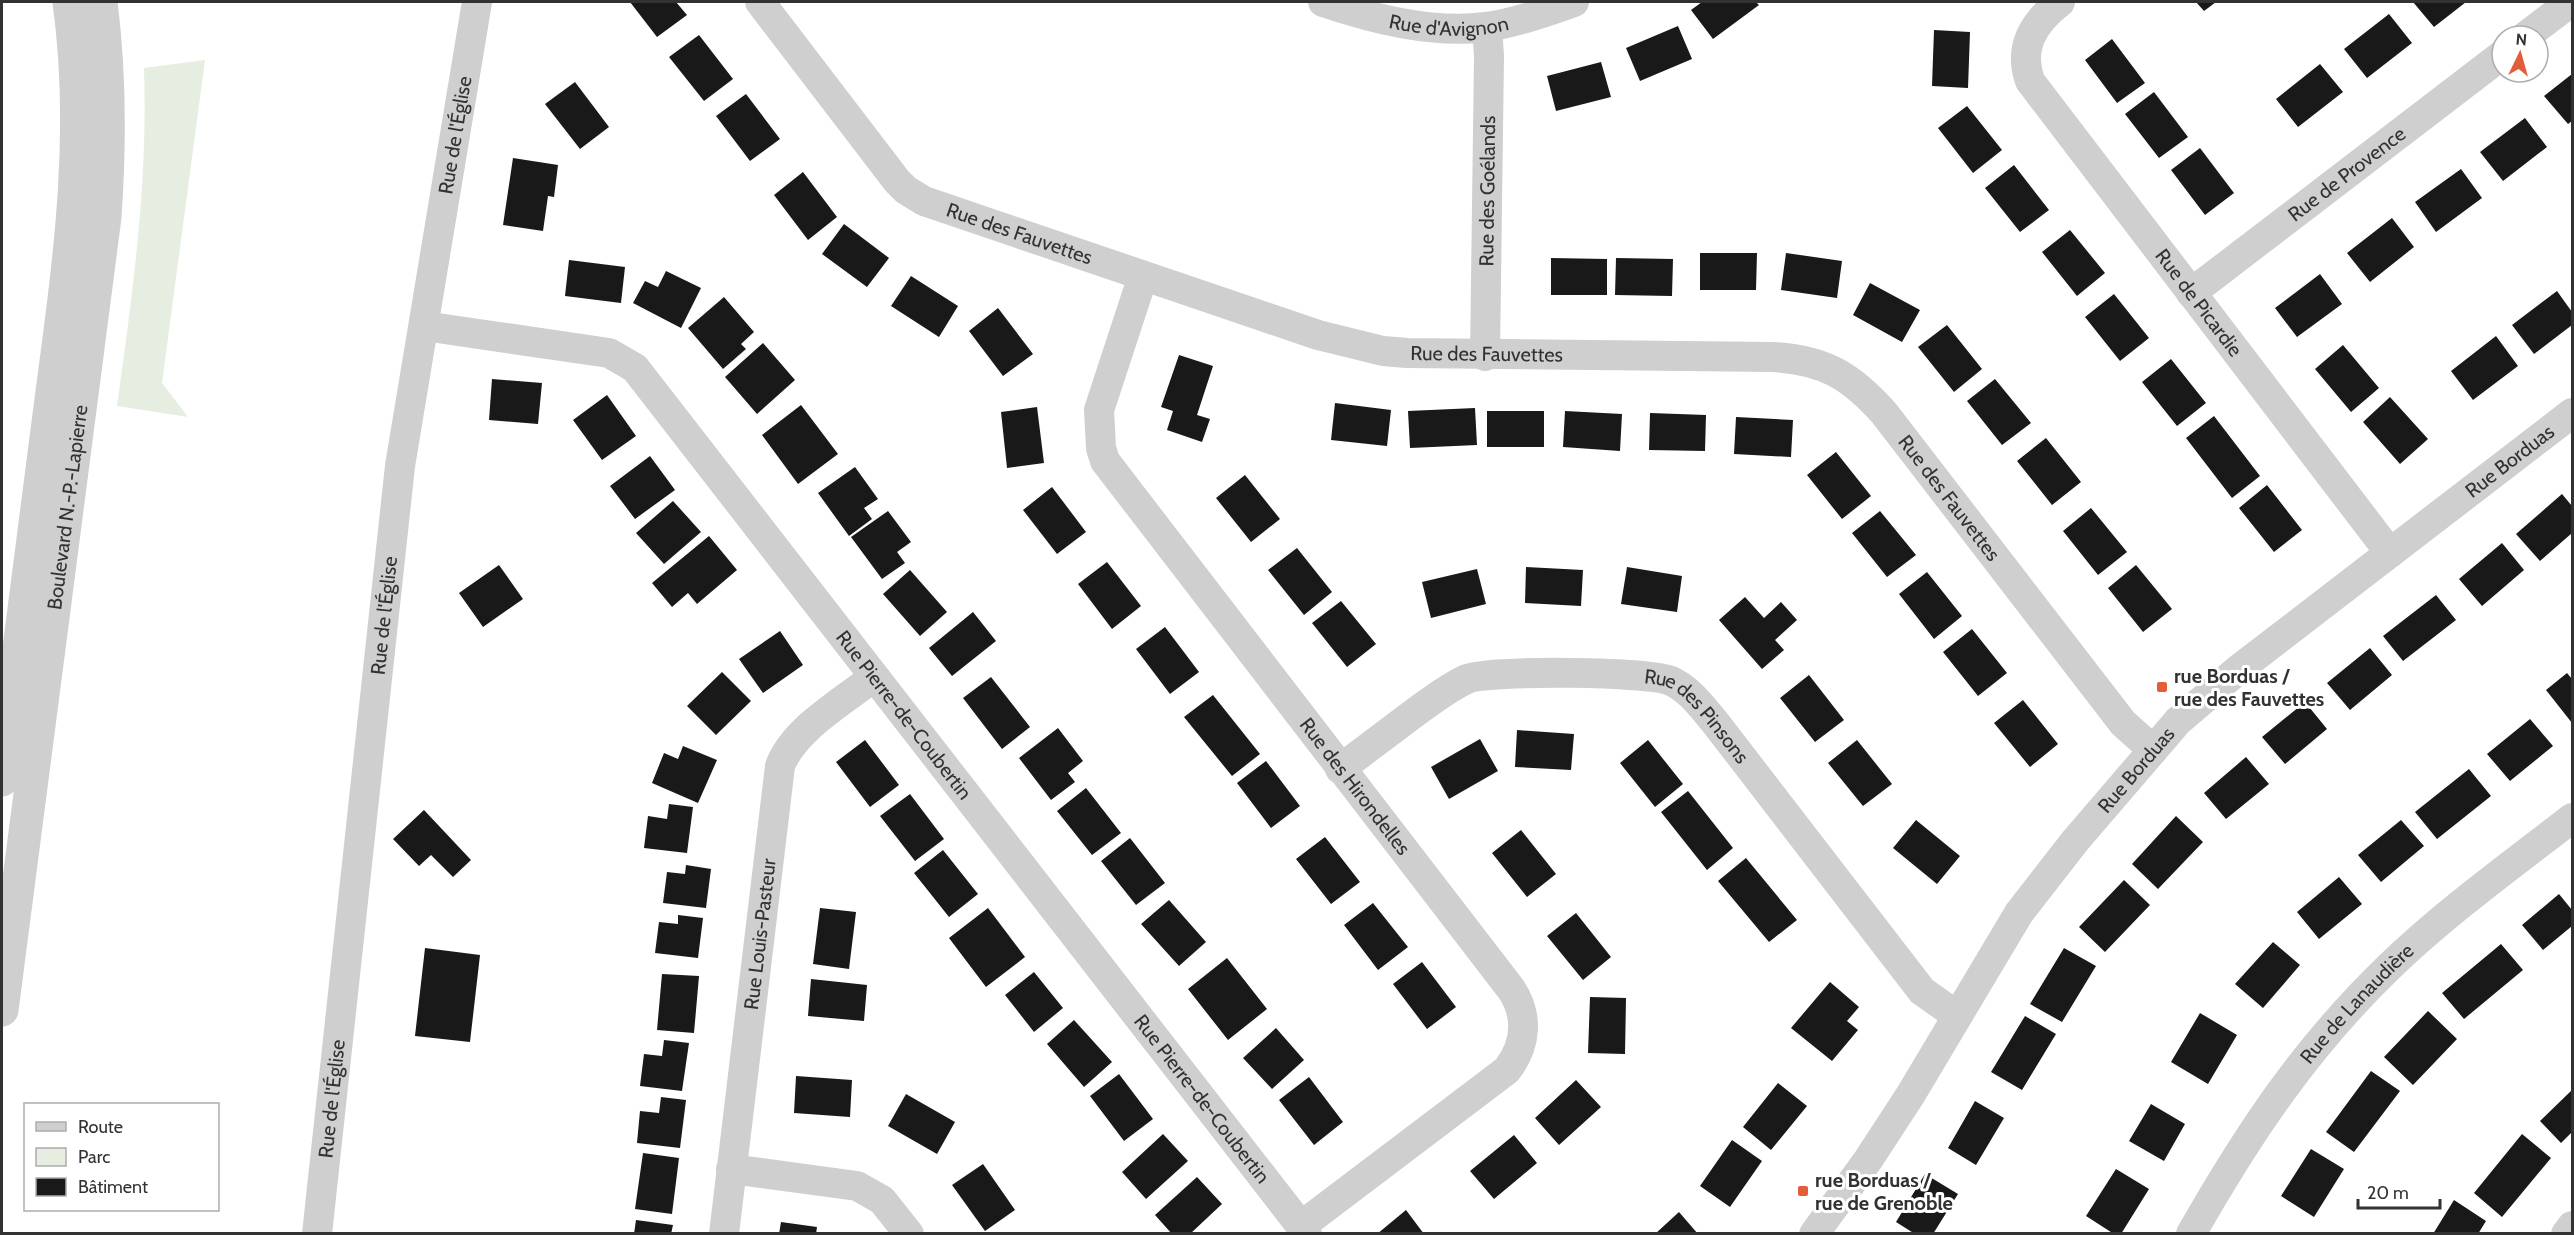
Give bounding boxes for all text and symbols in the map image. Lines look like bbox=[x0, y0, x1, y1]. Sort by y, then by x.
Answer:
street label: Rue d'Avignon bbox=[1387, 9, 1511, 41]
north arrow bbox=[2490, 24, 2550, 84]
text: N bbox=[2515, 30, 2528, 50]
street label: Rue de l'Église bbox=[433, 74, 477, 196]
street label: Rue des Goélands bbox=[1474, 116, 1500, 267]
street label: Rue de Provence bbox=[2283, 121, 2410, 226]
street label: Rue des Fauvettes bbox=[943, 198, 1095, 269]
street label: Rue de Picardie bbox=[2150, 244, 2248, 361]
street label: Rue des Fauvettes bbox=[1410, 341, 1563, 367]
street label: Boulevard N.-P.-Lapierre bbox=[42, 403, 92, 611]
street label: Rue Borduas bbox=[2460, 419, 2559, 503]
street label: Rue des Fauvettes bbox=[1893, 430, 2005, 565]
street label: Rue de l'Église bbox=[365, 555, 402, 676]
street label: Rue Pierre-de-Coubertin bbox=[831, 626, 977, 804]
street label: Rue des Pinsons bbox=[1643, 664, 1754, 768]
place label: rue Borduas / rue des Fauvettes bbox=[2174, 664, 2324, 711]
marker: rue Borduas / rue des Fauvettes bbox=[2155, 680, 2169, 694]
street label: Rue des Hirondelles bbox=[1295, 713, 1415, 860]
street label: Rue Borduas bbox=[2093, 722, 2179, 818]
street label: Rue Louis-Pasteur bbox=[739, 856, 781, 1011]
street label: Rue de Lanaudière bbox=[2295, 938, 2418, 1068]
street label: Rue Pierre-de-Coubertin bbox=[1129, 1010, 1275, 1188]
street label: Rue de l'Église bbox=[313, 1038, 350, 1159]
legend bbox=[24, 1103, 219, 1211]
text: Route bbox=[78, 1116, 123, 1138]
text: Parc bbox=[78, 1146, 110, 1168]
place label: rue Borduas / rue de Grenoble bbox=[1815, 1168, 1953, 1215]
scale bar bbox=[2358, 1172, 2440, 1210]
text: Bâtiment bbox=[78, 1176, 148, 1198]
text: 20 m bbox=[2367, 1182, 2409, 1204]
marker: rue Borduas / rue de Grenoble bbox=[1796, 1184, 1810, 1198]

